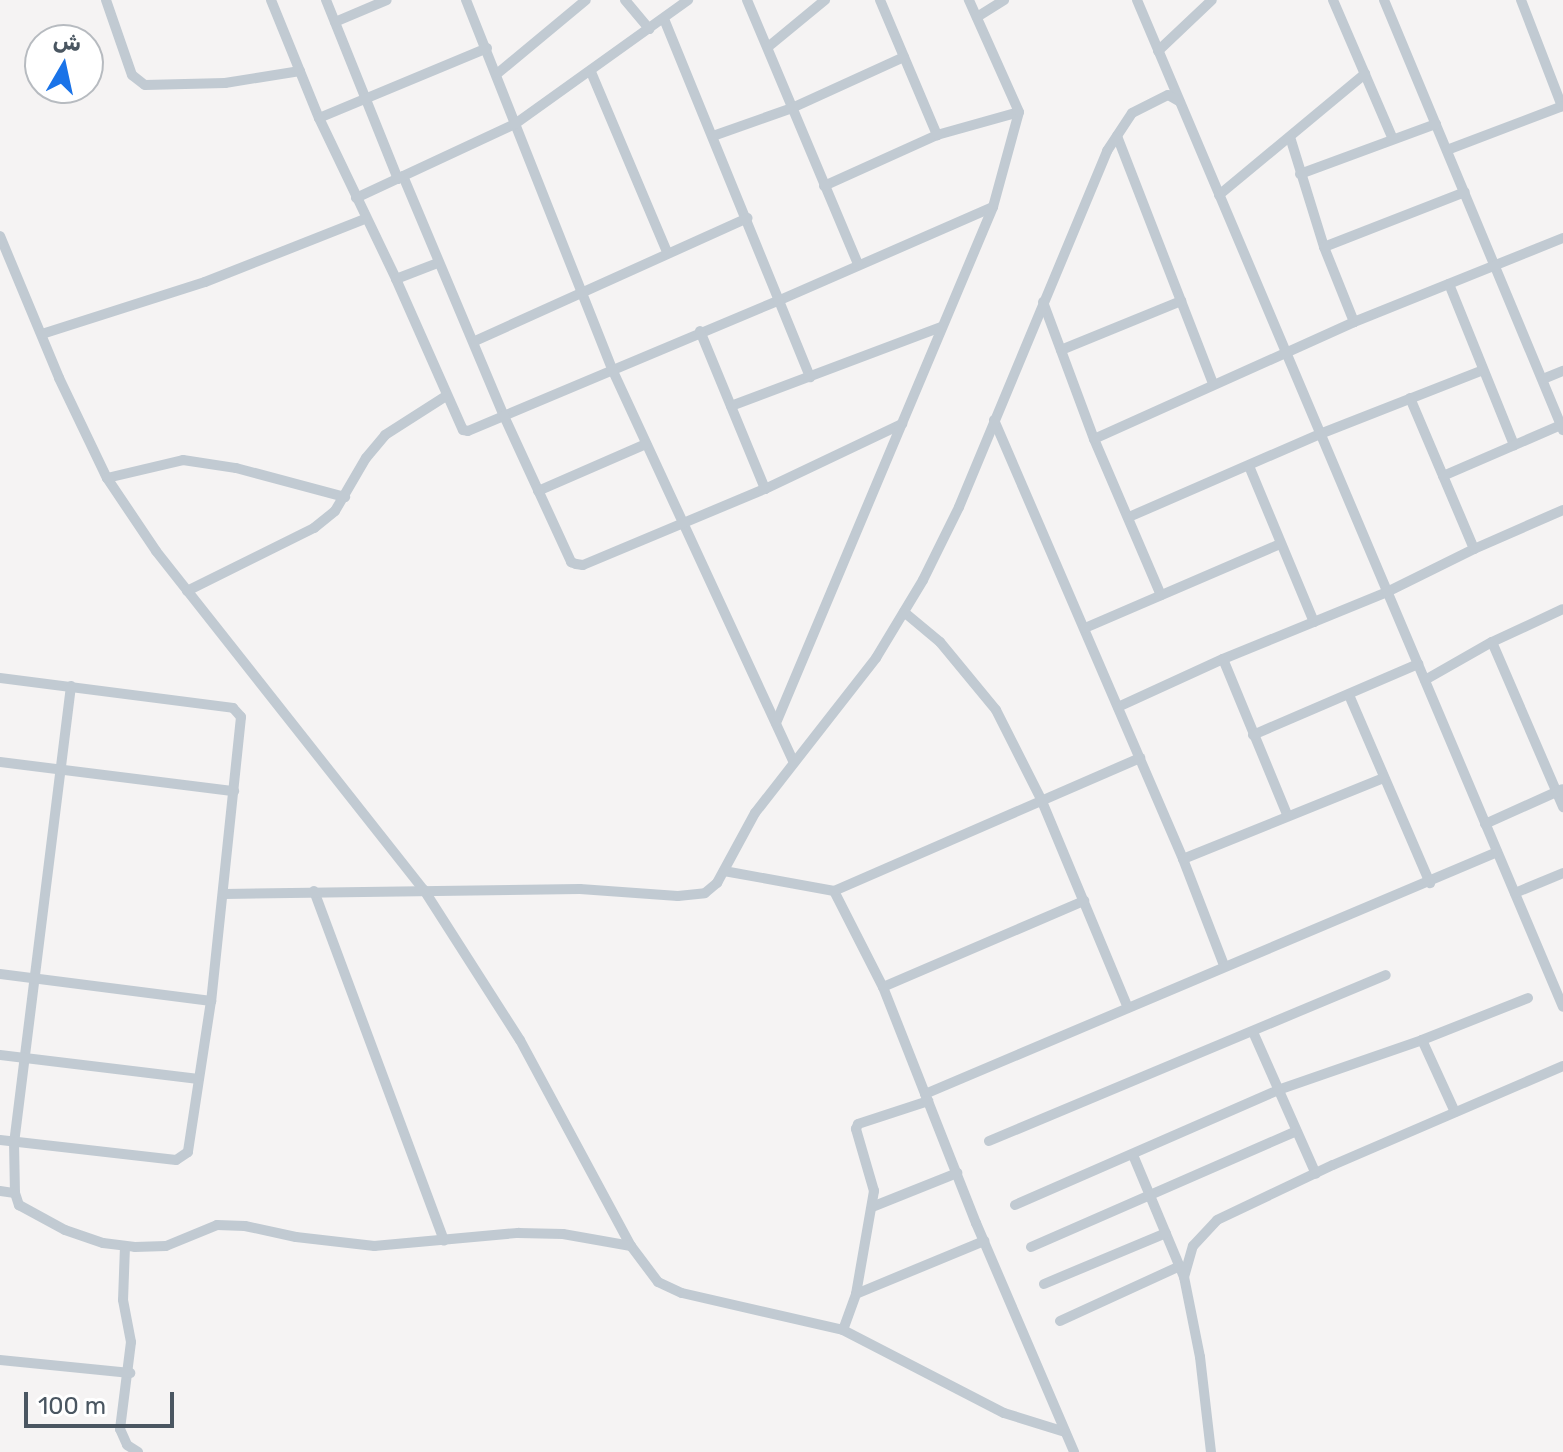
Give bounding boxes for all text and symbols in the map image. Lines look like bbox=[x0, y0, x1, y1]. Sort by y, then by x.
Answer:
north arrow bbox=[24, 24, 104, 104]
text: ش bbox=[52, 26, 83, 57]
scale bar bbox=[28, 1376, 178, 1426]
text: 100 m bbox=[38, 1392, 106, 1420]

